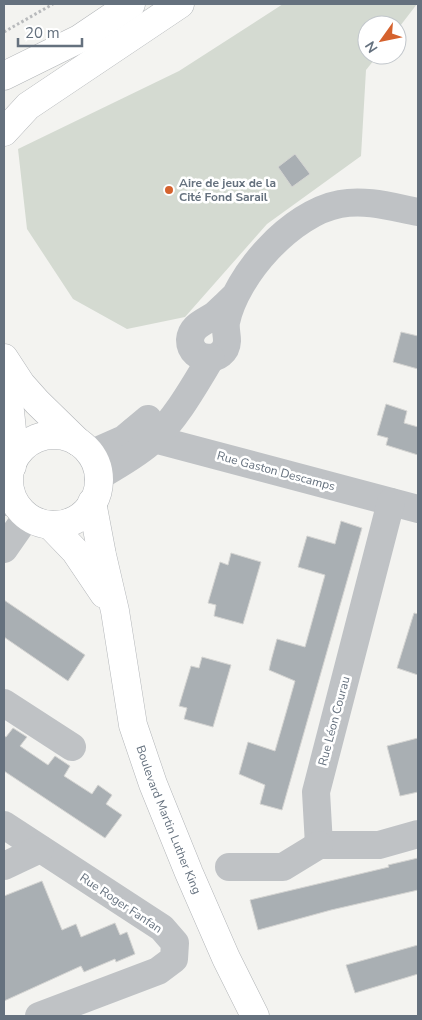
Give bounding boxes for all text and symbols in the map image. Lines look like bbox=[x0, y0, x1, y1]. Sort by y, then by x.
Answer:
scale bar bbox=[18, 15, 81, 47]
north arrow bbox=[357, 15, 407, 65]
text: 20 m bbox=[25, 23, 60, 43]
text: N bbox=[361, 37, 382, 56]
place label: Aire de jeux de la Cité Fond Sarail bbox=[179, 175, 276, 205]
marker: Aire de jeux de la Cité Fond Sarail bbox=[163, 184, 175, 196]
street label: Rue Gaston Descamps bbox=[215, 448, 337, 495]
street label: Rue Léon Courau bbox=[314, 674, 354, 768]
street label: Boulevard Martin Luther King bbox=[132, 743, 205, 896]
street label: Rue Roger Fanfan bbox=[77, 869, 165, 937]

